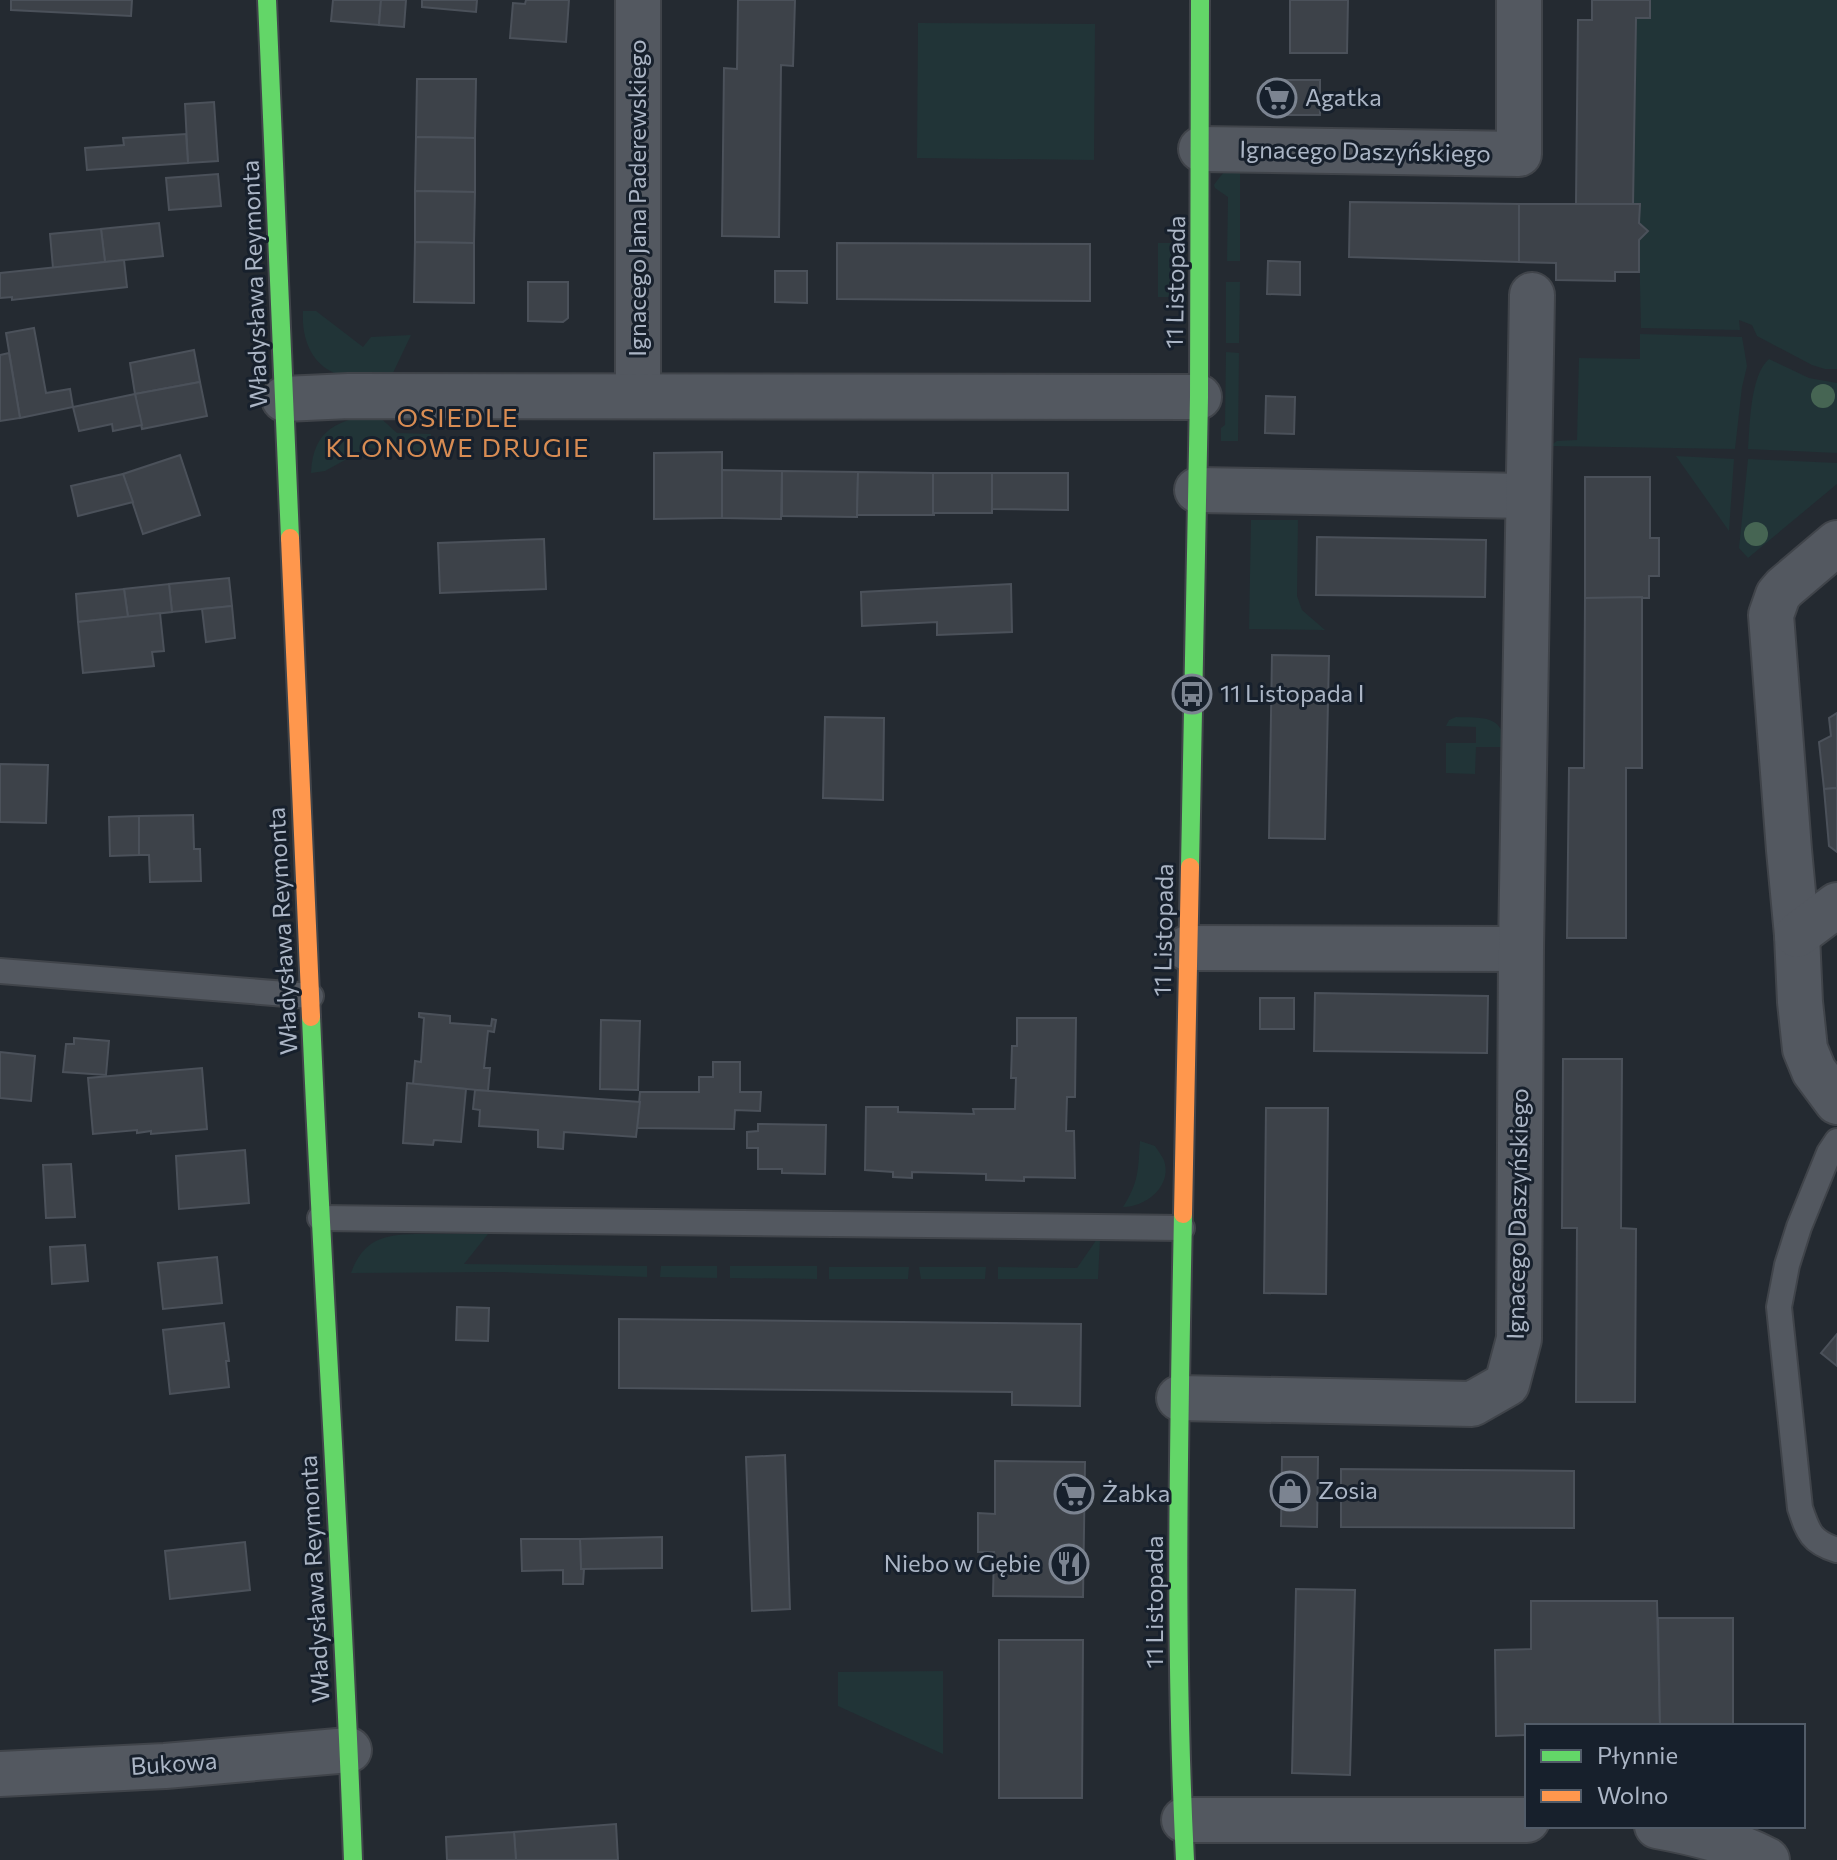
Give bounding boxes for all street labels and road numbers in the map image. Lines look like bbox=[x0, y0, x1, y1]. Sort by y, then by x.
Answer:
street label: Ignacego Jana Paderewskiego bbox=[622, 39, 651, 357]
street label: Ignacego Daszyńskiego bbox=[1239, 134, 1491, 167]
street label: Władysława Reymonta bbox=[235, 160, 272, 408]
street label: 11 Listopada bbox=[1159, 215, 1190, 349]
street label: Władysława Reymonta bbox=[261, 806, 302, 1056]
street label: 11 Listopada bbox=[1147, 863, 1178, 997]
street label: Ignacego Daszyńskiego bbox=[1500, 1088, 1533, 1340]
street label: Władysława Reymonta bbox=[293, 1454, 334, 1704]
street label: 11 Listopada bbox=[1139, 1535, 1168, 1669]
street label: Bukowa bbox=[130, 1745, 218, 1780]

